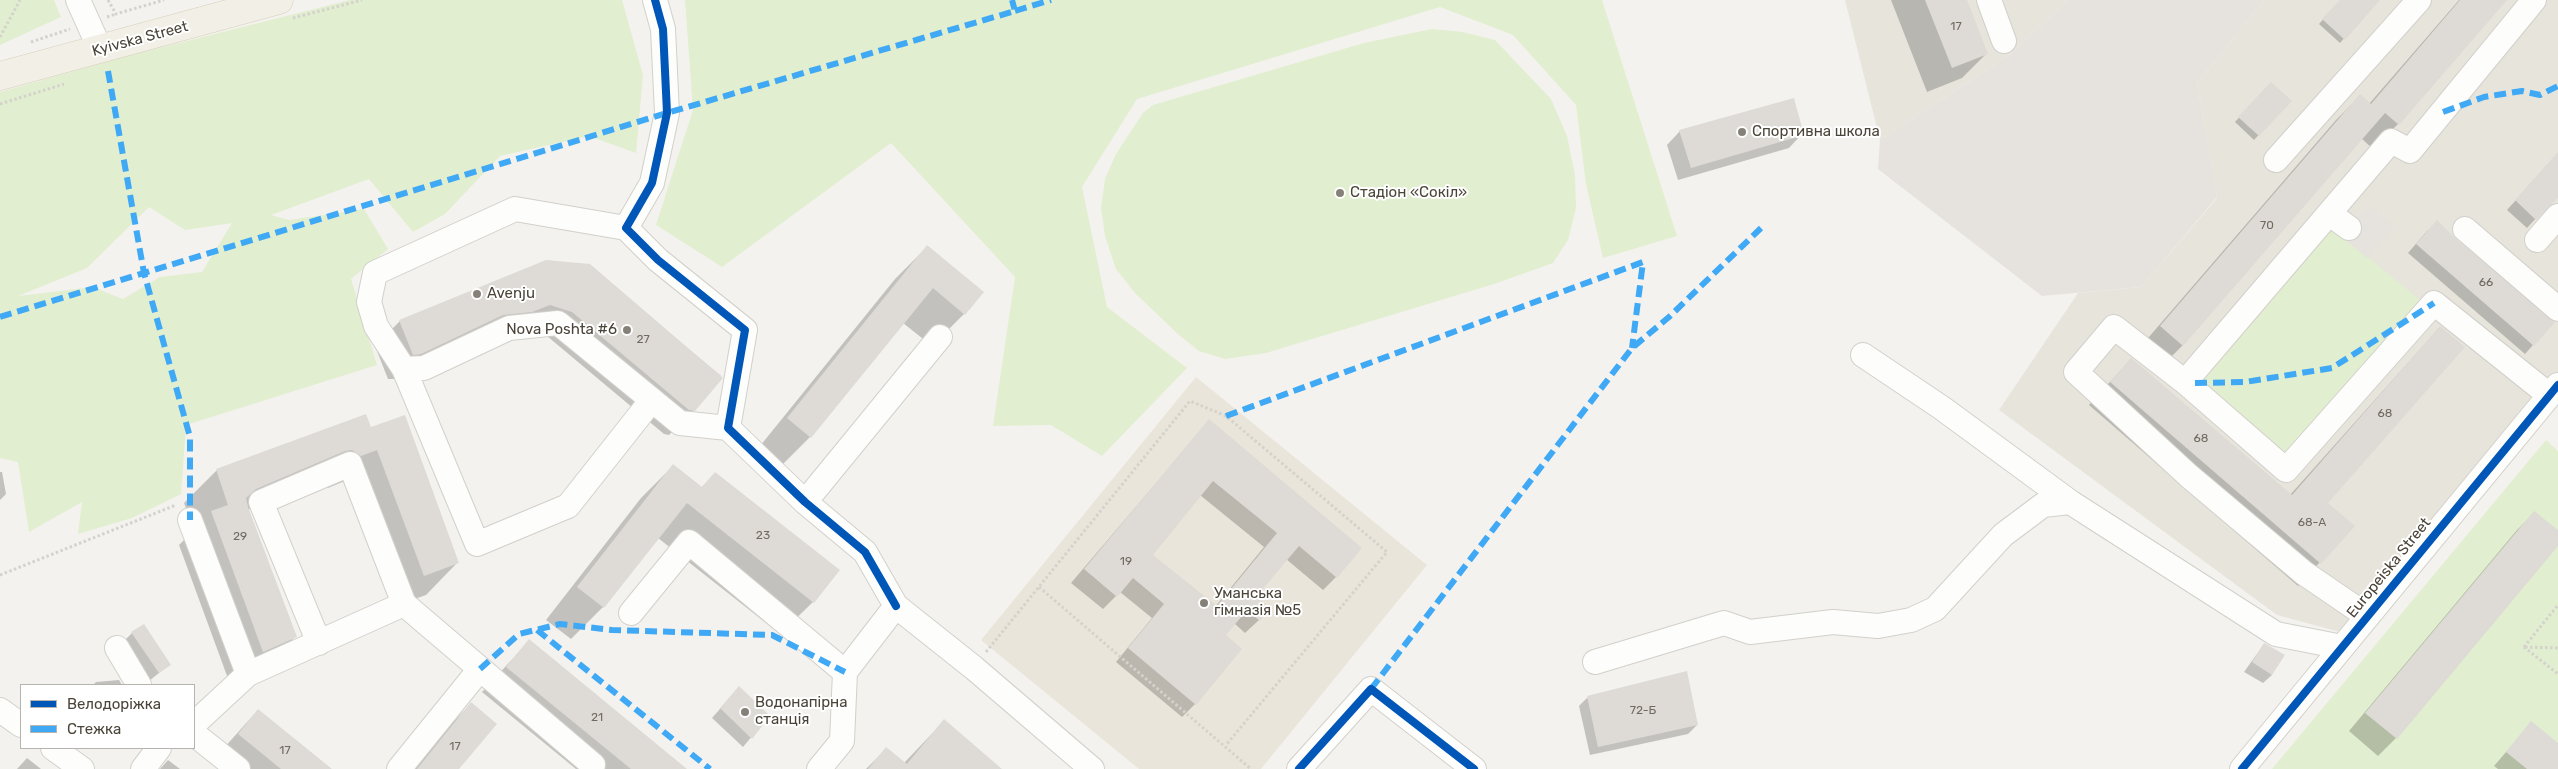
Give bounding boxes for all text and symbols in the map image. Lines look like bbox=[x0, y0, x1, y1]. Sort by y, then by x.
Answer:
street label: Kyivska Street bbox=[90, 18, 190, 60]
house number: 17 bbox=[1950, 20, 1962, 34]
place label: Спортивна школа bbox=[1752, 123, 1880, 141]
marker: Спортивна школа bbox=[1736, 126, 1748, 138]
place label: Стадіон «Сокіл» bbox=[1350, 184, 1467, 202]
marker: Стадіон «Сокіл» bbox=[1334, 187, 1346, 199]
house number: 70 bbox=[2260, 219, 2274, 233]
house number: 66 bbox=[2479, 276, 2493, 290]
place label: Avenju bbox=[487, 285, 535, 303]
marker: Avenju bbox=[471, 288, 483, 300]
place label: Nova Poshta #6 bbox=[506, 321, 617, 339]
marker: Nova Poshta #6 bbox=[621, 324, 633, 336]
house number: 27 bbox=[636, 333, 650, 347]
house number: 68 bbox=[2378, 407, 2392, 421]
house number: 68 bbox=[2194, 432, 2208, 446]
street label: Europeiska Street bbox=[2343, 514, 2435, 622]
house number: 68-А bbox=[2298, 516, 2326, 530]
house number: 23 bbox=[756, 529, 770, 543]
house number: 29 bbox=[233, 530, 247, 544]
house number: 19 bbox=[1120, 555, 1132, 569]
place label: Уманська гімназія №5 bbox=[1214, 585, 1301, 620]
marker: Уманська гімназія №5 bbox=[1198, 597, 1210, 609]
legend bbox=[20, 684, 195, 749]
place label: Водонапірна станція bbox=[755, 694, 848, 729]
text: Велодоріжка bbox=[67, 695, 161, 713]
house number: 72-Б bbox=[1630, 704, 1656, 718]
marker: Водонапірна станція bbox=[739, 706, 751, 718]
house number: 21 bbox=[591, 711, 603, 725]
text: Стежка bbox=[67, 720, 121, 738]
house number: 17 bbox=[449, 740, 461, 754]
house number: 17 bbox=[279, 744, 291, 758]

